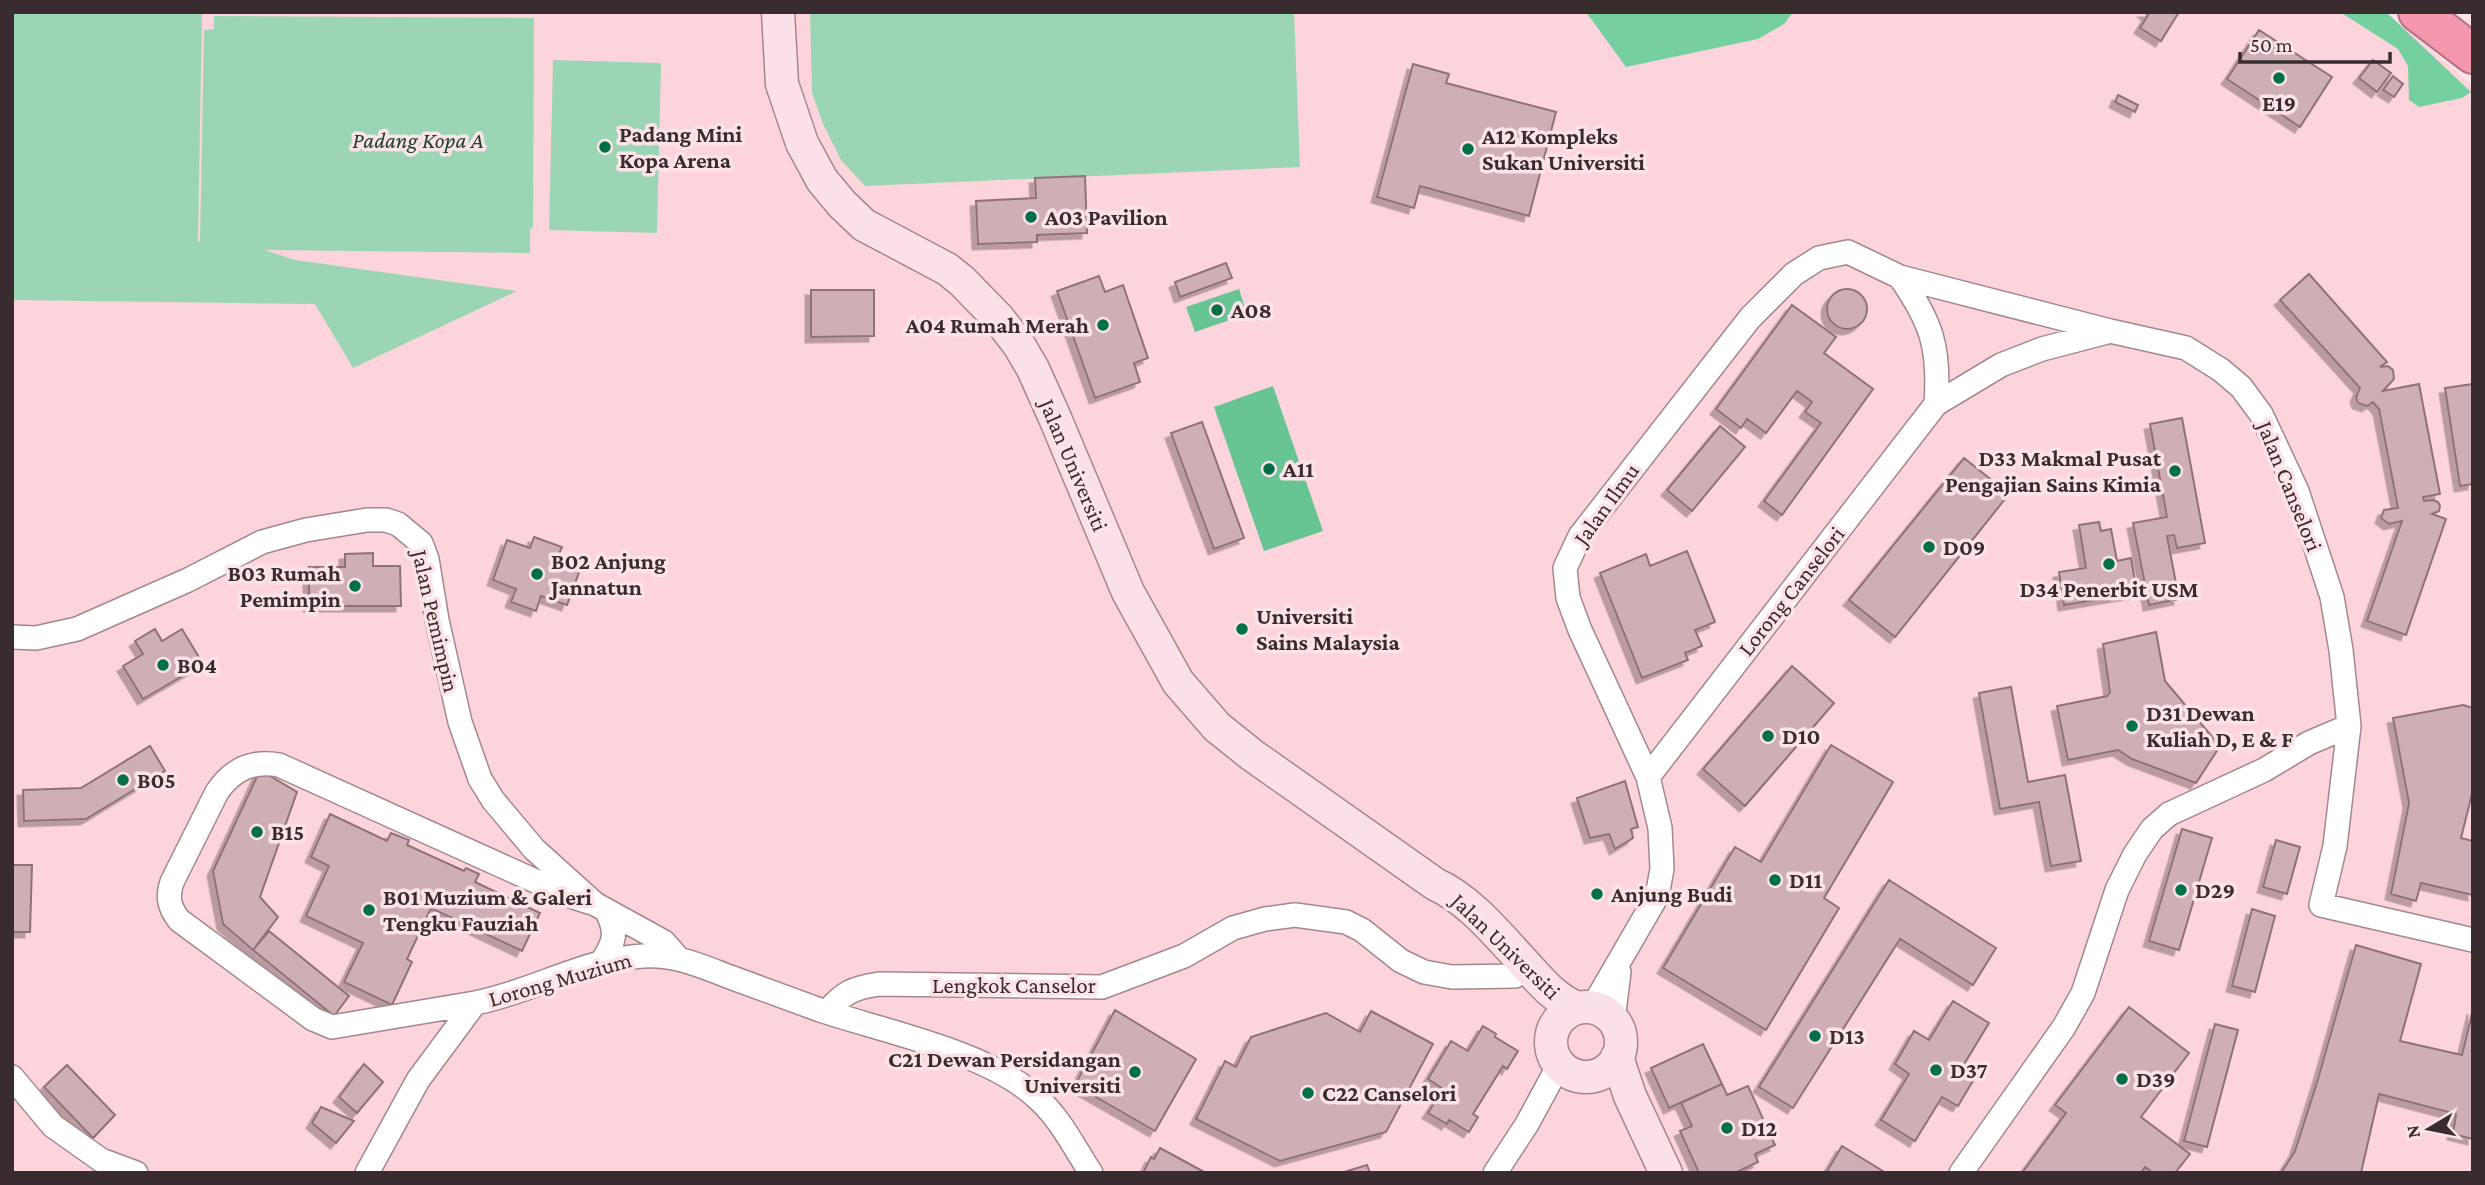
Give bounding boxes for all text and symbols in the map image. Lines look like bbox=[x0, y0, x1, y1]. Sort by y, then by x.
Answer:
scale bar bbox=[2240, 21, 2390, 65]
text: 50 m bbox=[2250, 33, 2293, 57]
marker: E19 bbox=[2271, 70, 2287, 86]
place label: E19 bbox=[2262, 90, 2296, 116]
place label: Padang Mini Kopa Arena bbox=[619, 121, 743, 173]
place label: A12 Kompleks Sukan Universiti bbox=[1481, 123, 1645, 175]
park label: Padang Kopa A bbox=[352, 127, 484, 153]
marker: Padang Mini Kopa Arena bbox=[597, 139, 613, 155]
marker: A12 Kompleks Sukan Universiti bbox=[1460, 141, 1476, 157]
place label: A03 Pavilion bbox=[1044, 204, 1168, 230]
marker: A03 Pavilion bbox=[1023, 209, 1039, 225]
place label: A08 bbox=[1230, 297, 1272, 323]
marker: A08 bbox=[1209, 302, 1225, 318]
place label: A04 Rumah Merah bbox=[905, 312, 1089, 338]
marker: A04 Rumah Merah bbox=[1095, 317, 1111, 333]
street label: Jalan Universiti bbox=[1034, 393, 1114, 535]
street label: Jalan Canselori bbox=[2251, 415, 2328, 555]
place label: D33 Makmal Pusat Pengajian Sains Kimia bbox=[1945, 445, 2162, 497]
place label: A11 bbox=[1282, 456, 1314, 482]
street label: Jalan Ilmu bbox=[1567, 458, 1644, 551]
marker: A11 bbox=[1261, 461, 1277, 477]
marker: D33 Makmal Pusat Pengajian Sains Kimia bbox=[2167, 463, 2183, 479]
street label: Lorong Canselori bbox=[1732, 521, 1850, 661]
place label: D09 bbox=[1943, 534, 1985, 560]
marker: D09 bbox=[1921, 539, 1937, 555]
street label: Jalan Pemimpin bbox=[407, 545, 465, 695]
place label: B02 Anjung Jannatun bbox=[549, 548, 666, 600]
marker: D34 Penerbit USM bbox=[2101, 556, 2117, 572]
place label: B03 Rumah Pemimpin bbox=[228, 560, 341, 612]
marker: B02 Anjung Jannatun bbox=[529, 566, 545, 582]
place label: D34 Penerbit USM bbox=[2020, 576, 2198, 602]
marker: B03 Rumah Pemimpin bbox=[347, 578, 363, 594]
place label: Universiti Sains Malaysia bbox=[1256, 603, 1400, 655]
marker: Universiti Sains Malaysia bbox=[1234, 621, 1250, 637]
place label: B04 bbox=[177, 652, 217, 678]
marker: B04 bbox=[155, 657, 171, 673]
place label: D31 Dewan Kuliah D, E & F bbox=[2146, 700, 2293, 752]
marker: D31 Dewan Kuliah D, E & F bbox=[2124, 718, 2140, 734]
place label: D10 bbox=[1782, 723, 1820, 749]
marker: D10 bbox=[1760, 728, 1776, 744]
place label: B05 bbox=[137, 767, 176, 793]
marker: B05 bbox=[115, 772, 131, 788]
place label: B15 bbox=[271, 819, 304, 845]
marker: B15 bbox=[249, 824, 265, 840]
place label: D11 bbox=[1789, 867, 1822, 893]
marker: D11 bbox=[1767, 872, 1783, 888]
place label: D29 bbox=[2195, 877, 2235, 903]
place label: Anjung Budi bbox=[1610, 881, 1733, 907]
marker: D29 bbox=[2173, 882, 2189, 898]
place label: B01 Muzium & Galeri Tengku Fauziah bbox=[383, 884, 592, 936]
street label: Jalan Universiti bbox=[1445, 886, 1566, 1004]
marker: Anjung Budi bbox=[1589, 886, 1605, 902]
marker: B01 Muzium & Galeri Tengku Fauziah bbox=[361, 902, 377, 918]
street label: Lorong Muzium bbox=[486, 946, 634, 1012]
street label: Lengkok Canselor bbox=[932, 972, 1096, 998]
place label: D13 bbox=[1829, 1023, 1865, 1049]
marker: D13 bbox=[1807, 1028, 1823, 1044]
place label: C21 Dewan Persidangan Universiti bbox=[888, 1046, 1121, 1098]
place label: D37 bbox=[1950, 1057, 1988, 1083]
marker: D37 bbox=[1928, 1062, 1944, 1078]
marker: C21 Dewan Persidangan Universiti bbox=[1127, 1064, 1143, 1080]
place label: D39 bbox=[2136, 1066, 2175, 1092]
marker: D39 bbox=[2114, 1071, 2130, 1087]
place label: C22 Canselori bbox=[1322, 1080, 1457, 1106]
marker: C22 Canselori bbox=[1300, 1085, 1316, 1101]
north arrow bbox=[2394, 1094, 2464, 1164]
place label: D12 bbox=[1741, 1115, 1777, 1141]
marker: D12 bbox=[1719, 1120, 1735, 1136]
text: N bbox=[2401, 1124, 2424, 1140]

